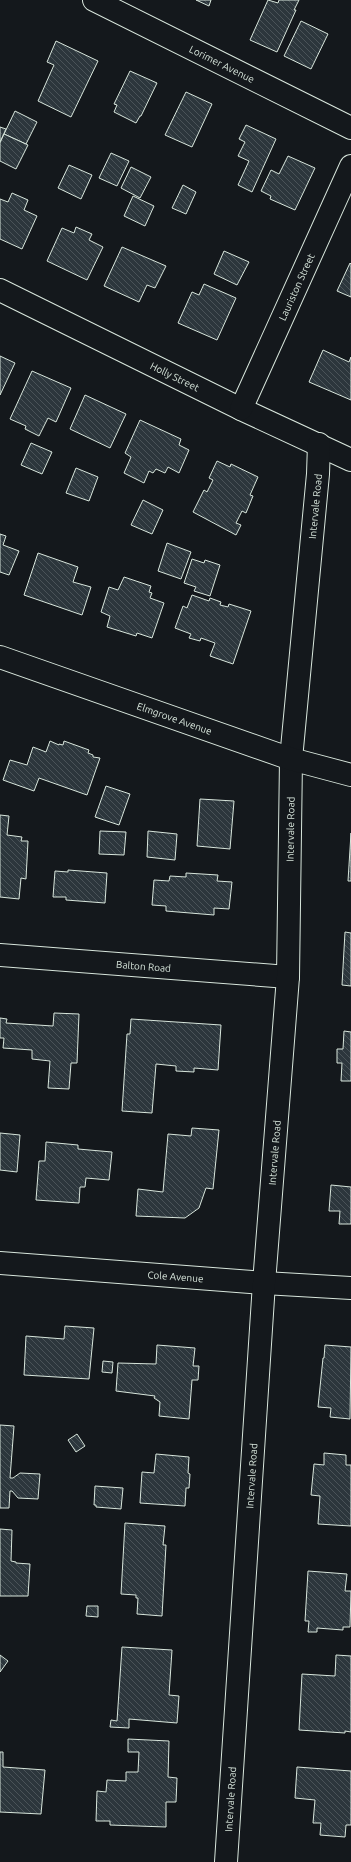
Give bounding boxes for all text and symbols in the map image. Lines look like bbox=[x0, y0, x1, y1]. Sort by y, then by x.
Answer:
street label: Lorimer Avenue bbox=[187, 43, 256, 85]
street label: Lauriston Street bbox=[277, 252, 317, 322]
street label: Holly Street bbox=[148, 360, 201, 394]
street label: Intervale Road bbox=[307, 473, 324, 539]
street label: Elmgrove Avenue bbox=[135, 700, 213, 737]
street label: Intervale Road bbox=[285, 796, 296, 862]
street label: Balton Road bbox=[116, 959, 172, 974]
street label: Intervale Road bbox=[267, 1120, 283, 1186]
street label: Cole Avenue bbox=[147, 1269, 204, 1284]
street label: Intervale Road bbox=[244, 1443, 259, 1509]
street label: Intervale Road bbox=[223, 1766, 238, 1832]

